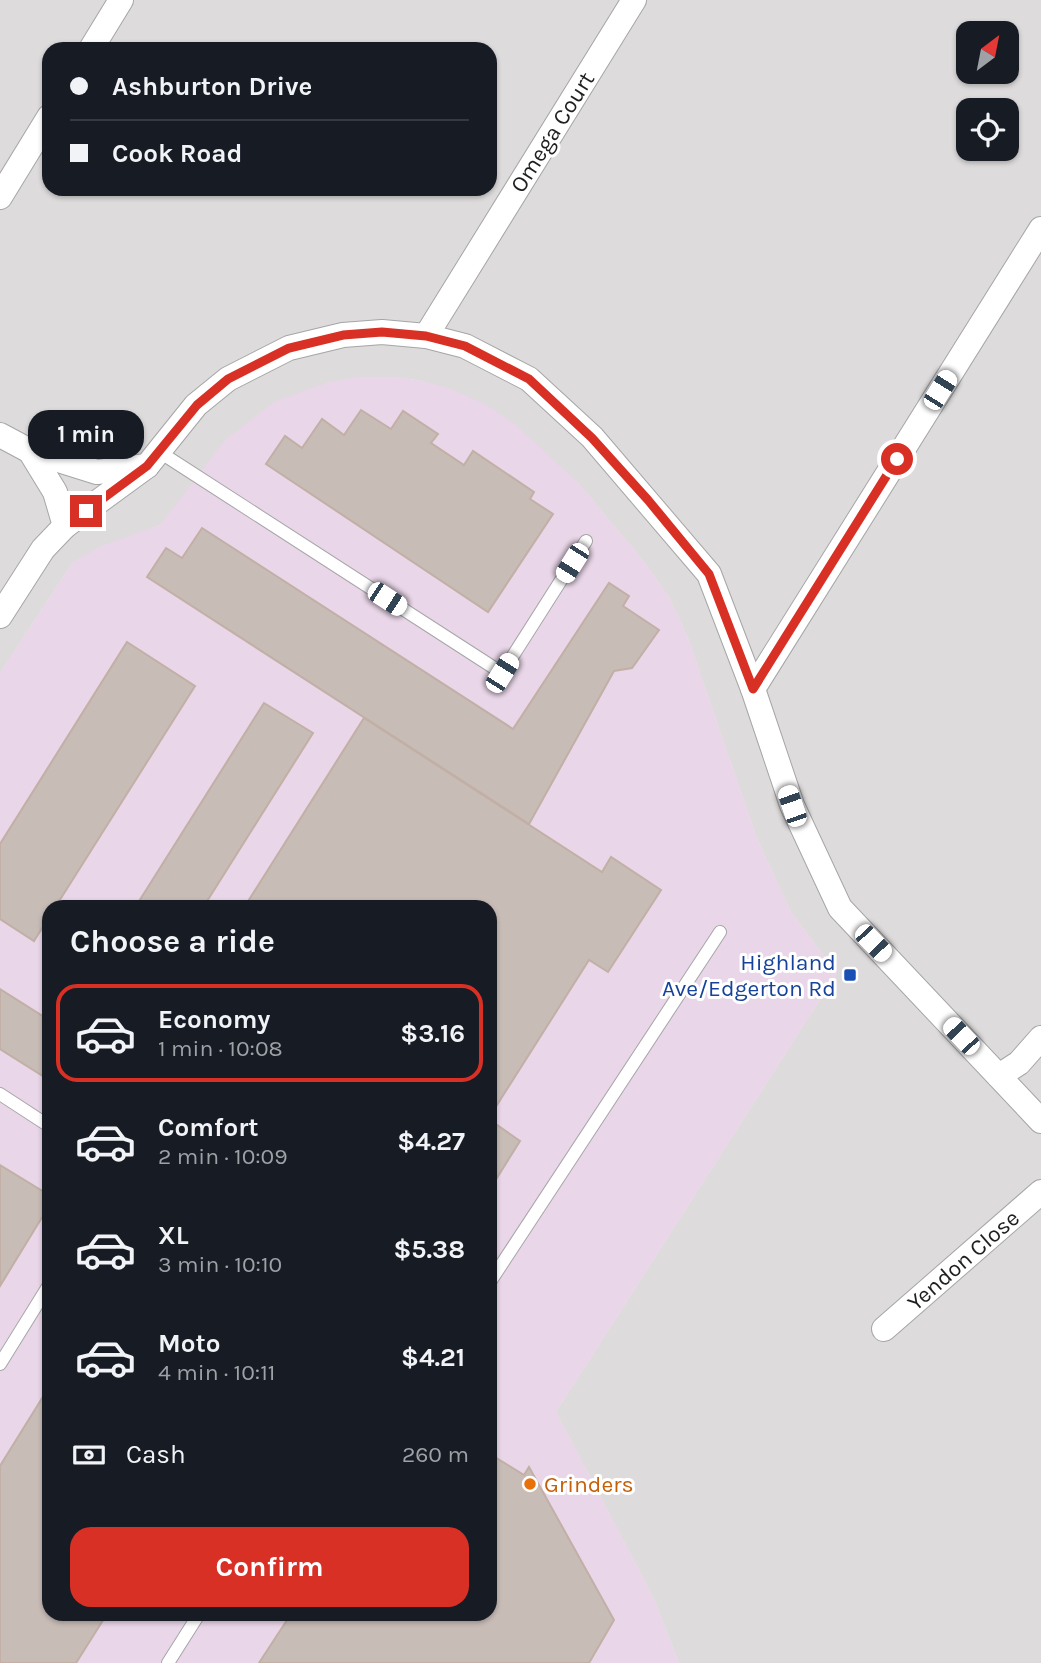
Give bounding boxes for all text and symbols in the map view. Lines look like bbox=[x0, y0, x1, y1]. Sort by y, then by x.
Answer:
north arrow bbox=[956, 21, 1018, 84]
map controls bbox=[956, 21, 1019, 161]
street label: Omega Court bbox=[505, 67, 600, 197]
text: Ashburton Drive bbox=[112, 71, 312, 102]
button: locate bbox=[956, 98, 1019, 161]
text: Cook Road bbox=[112, 138, 242, 169]
car bbox=[920, 367, 961, 413]
callout: 1 min bbox=[28, 410, 144, 458]
text: 1 min bbox=[57, 421, 115, 448]
route start bbox=[881, 443, 913, 475]
route end bbox=[70, 495, 102, 527]
car bbox=[552, 540, 593, 586]
car bbox=[364, 579, 411, 619]
car bbox=[482, 650, 523, 696]
car bbox=[776, 783, 809, 829]
car bbox=[851, 921, 896, 965]
text: Choose a ride bbox=[70, 923, 275, 960]
place label: Highland Ave/Edgerton Rd bbox=[662, 949, 836, 1002]
marker: Highland Ave/Edgerton Rd bbox=[842, 967, 858, 983]
icon: car bbox=[74, 1002, 137, 1065]
text: Economy bbox=[158, 1004, 270, 1035]
car bbox=[939, 1013, 984, 1059]
text: $3.16 bbox=[400, 1018, 465, 1049]
text: 1 min · 10:08 bbox=[158, 1035, 283, 1062]
icon: car bbox=[74, 1110, 137, 1173]
text: Comfort bbox=[158, 1112, 259, 1143]
text: $4.27 bbox=[397, 1126, 465, 1157]
text: 2 min · 10:09 bbox=[158, 1143, 288, 1170]
street label: Yendon Close bbox=[902, 1204, 1025, 1316]
icon: car bbox=[74, 1218, 137, 1281]
text: XL bbox=[158, 1220, 189, 1251]
text: $5.38 bbox=[393, 1234, 465, 1265]
text: 3 min · 10:10 bbox=[158, 1251, 282, 1278]
icon: car bbox=[74, 1326, 137, 1389]
text: Moto bbox=[158, 1328, 220, 1359]
text: $4.21 bbox=[401, 1342, 465, 1373]
text: 4 min · 10:11 bbox=[158, 1359, 275, 1386]
icon: cash bbox=[70, 1436, 108, 1474]
text: Cash bbox=[126, 1439, 186, 1470]
text: 260 m bbox=[402, 1441, 469, 1468]
place label: Grinders bbox=[544, 1471, 634, 1498]
marker: Grinders bbox=[522, 1476, 538, 1492]
button: Confirm bbox=[70, 1527, 469, 1607]

